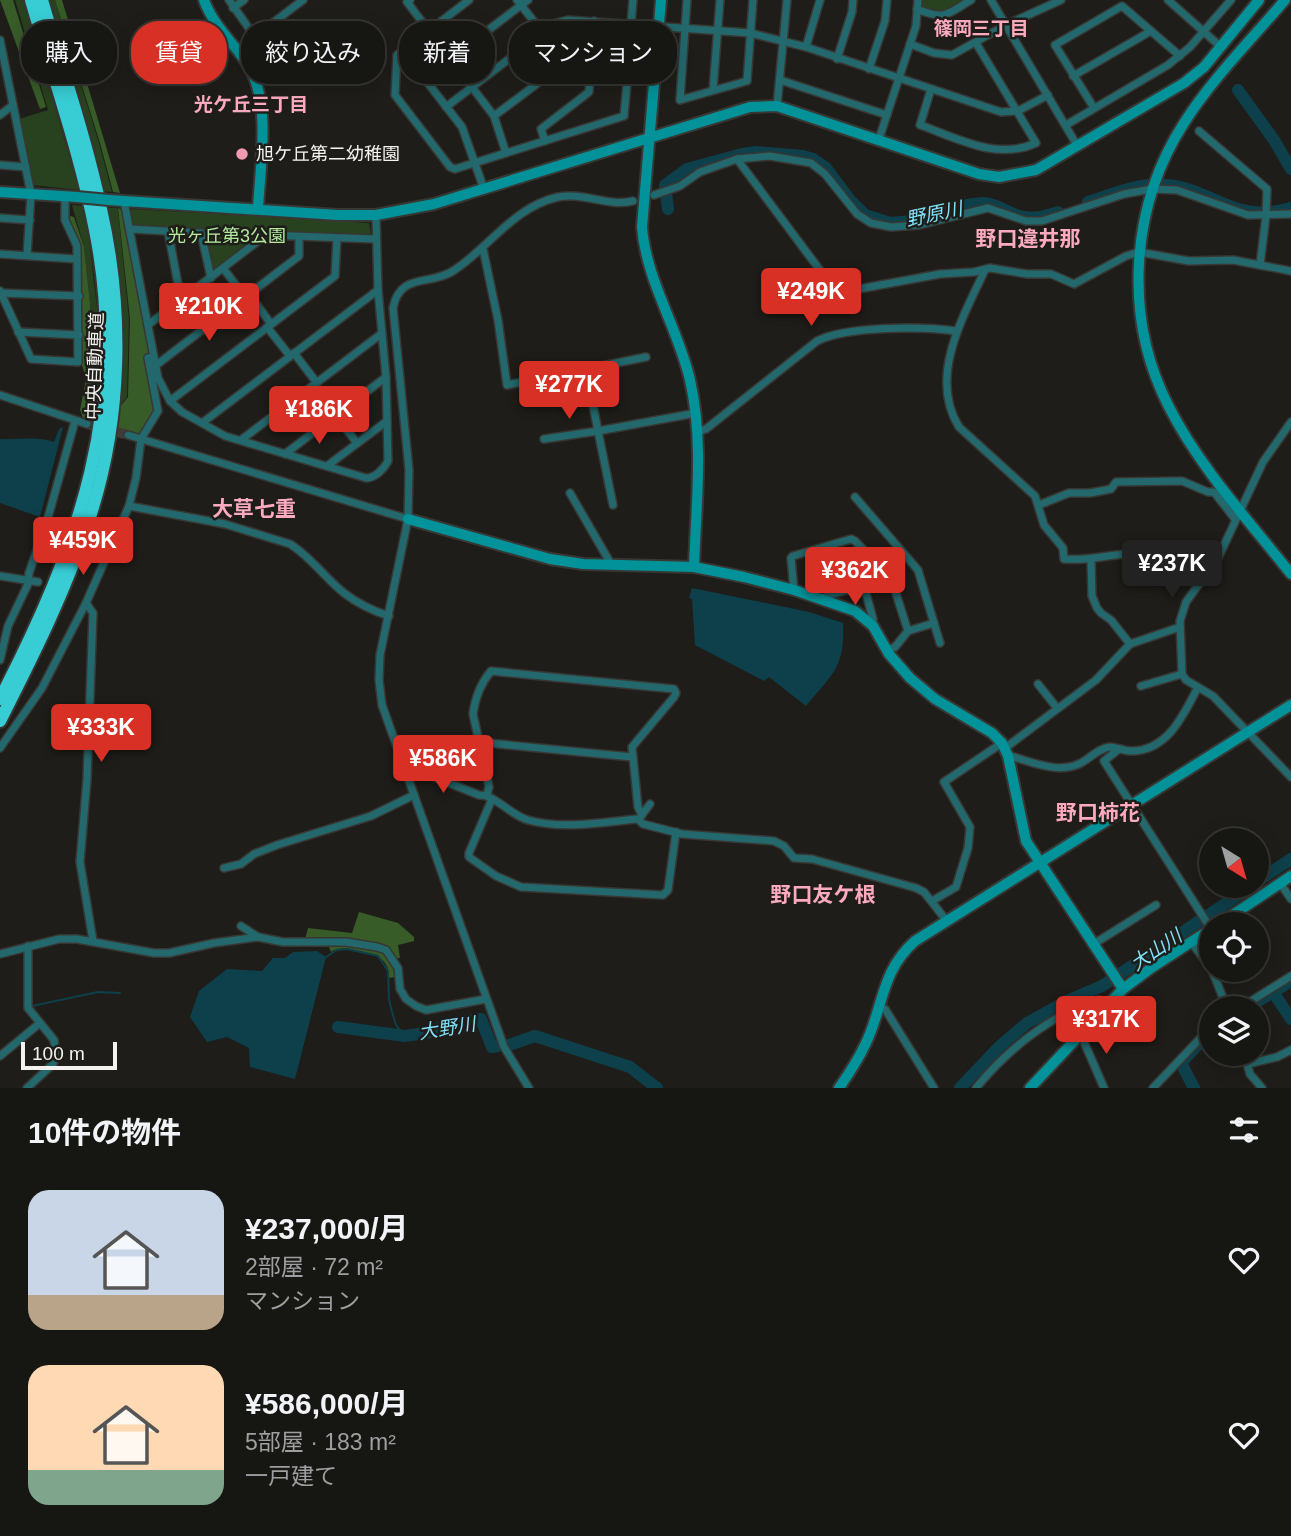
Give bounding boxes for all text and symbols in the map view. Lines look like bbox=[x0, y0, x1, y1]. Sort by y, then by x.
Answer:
district label: 篠岡三丁目 bbox=[933, 18, 1029, 39]
chip: 購入 bbox=[21, 21, 117, 84]
chip: 賃貸 bbox=[131, 21, 227, 84]
chip: 絞り込み bbox=[241, 21, 385, 84]
chip: 新着 bbox=[399, 21, 495, 84]
chip: マンション bbox=[509, 21, 677, 84]
district label: 光ケ丘三丁目 bbox=[194, 94, 308, 115]
place label: 旭ケ丘第二幼稚園 bbox=[256, 144, 400, 164]
marker: 旭ケ丘第二幼稚園 bbox=[234, 146, 250, 162]
water label: 野原川 bbox=[904, 197, 966, 230]
park label: 光ヶ丘第3公園 bbox=[168, 226, 286, 246]
district label: 野口違井那 bbox=[976, 227, 1081, 250]
pin: ¥249K bbox=[762, 268, 860, 328]
text: ¥249K bbox=[777, 278, 845, 304]
pin: ¥210K bbox=[160, 284, 258, 343]
text: ¥210K bbox=[175, 293, 243, 319]
street label: 中央自動車道 bbox=[83, 312, 107, 420]
pin: ¥277K bbox=[520, 362, 618, 421]
text: ¥277K bbox=[535, 371, 603, 397]
pin: ¥186K bbox=[270, 386, 368, 446]
text: ¥186K bbox=[285, 396, 353, 422]
district label: 大草七重 bbox=[212, 497, 296, 520]
pin: ¥459K bbox=[34, 518, 132, 577]
text: ¥459K bbox=[49, 527, 117, 553]
pin: ¥237K bbox=[1123, 540, 1221, 600]
pin: ¥362K bbox=[806, 548, 904, 607]
text: ¥237K bbox=[1138, 550, 1206, 576]
text: ¥362K bbox=[821, 557, 889, 583]
pin: ¥333K bbox=[52, 704, 150, 764]
text: ¥333K bbox=[67, 714, 135, 740]
pin: ¥586K bbox=[394, 736, 492, 795]
text: ¥586K bbox=[409, 745, 477, 771]
district label: 野口柿花 bbox=[1056, 801, 1140, 824]
north arrow bbox=[1199, 828, 1269, 898]
map controls bbox=[1199, 828, 1269, 1066]
district label: 野口友ケ根 bbox=[771, 883, 876, 906]
button: locate bbox=[1199, 912, 1269, 982]
water label: 大山川 bbox=[1126, 924, 1187, 975]
pin: ¥317K bbox=[1057, 996, 1155, 1056]
button: layers bbox=[1199, 996, 1269, 1066]
text: ¥317K bbox=[1072, 1006, 1140, 1032]
water label: 大野川 bbox=[417, 1013, 479, 1043]
scale bar bbox=[21, 1039, 117, 1071]
text: 100 m bbox=[32, 1043, 85, 1064]
icon: filters bbox=[1225, 1111, 1263, 1149]
text: 10件の物件 bbox=[28, 1116, 181, 1149]
text: ¥237,000/月 bbox=[245, 1212, 408, 1245]
icon: home bbox=[84, 1218, 168, 1302]
icon: heart bbox=[1225, 1241, 1263, 1279]
text: 2部屋 · 72 m² bbox=[245, 1254, 383, 1280]
text: マンション bbox=[245, 1288, 360, 1314]
text: ¥586,000/月 bbox=[245, 1387, 408, 1420]
icon: home bbox=[84, 1393, 168, 1477]
icon: heart bbox=[1225, 1416, 1263, 1454]
text: 5部屋 · 183 m² bbox=[245, 1429, 396, 1455]
text: 一戸建て bbox=[245, 1463, 337, 1489]

